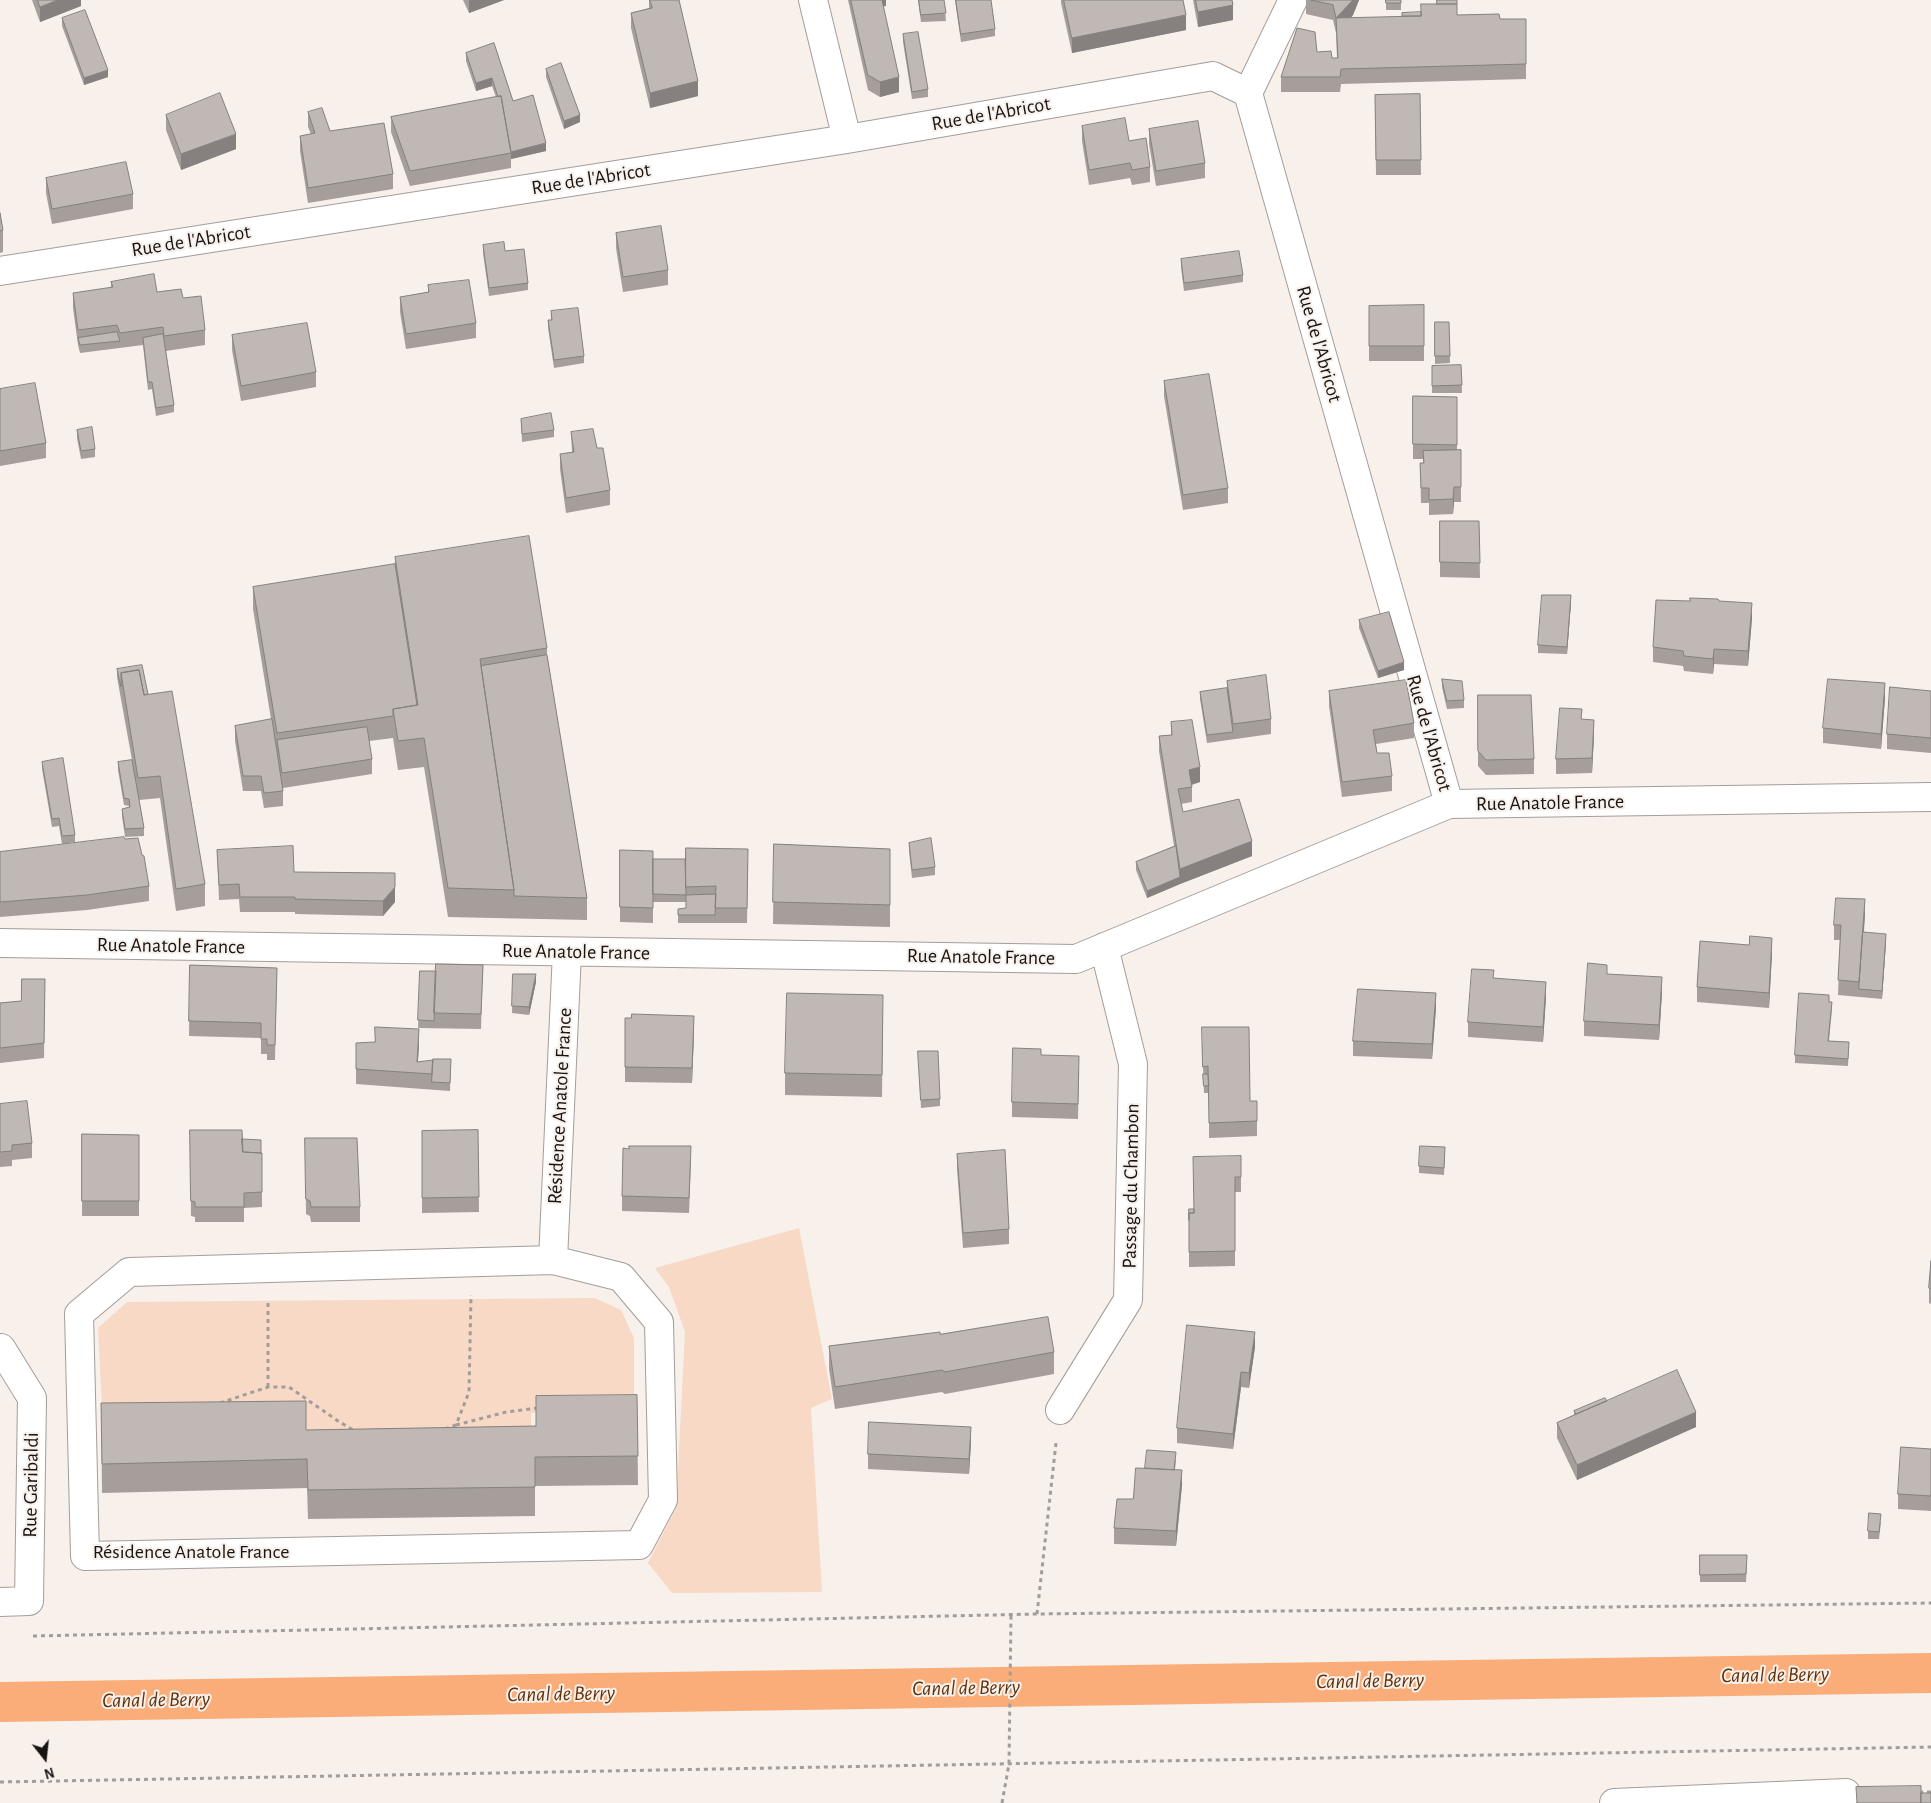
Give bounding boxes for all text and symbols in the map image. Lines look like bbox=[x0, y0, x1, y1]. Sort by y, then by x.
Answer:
street label: Rue de l'Abricot bbox=[930, 92, 1052, 136]
street label: Rue de l'Abricot bbox=[530, 158, 652, 200]
street label: Rue de l'Abricot bbox=[130, 220, 252, 262]
street label: Rue de l'Abricot bbox=[1291, 283, 1347, 405]
street label: Rue de l'Abricot bbox=[1401, 672, 1457, 794]
street label: Rue Anatole France bbox=[1476, 790, 1624, 816]
street label: Rue Anatole France bbox=[97, 933, 245, 959]
street label: Rue Anatole France bbox=[502, 939, 650, 965]
street label: Rue Anatole France bbox=[907, 944, 1055, 970]
street label: Résidence Anatole France bbox=[543, 1007, 577, 1205]
street label: Passage du Chambon bbox=[1118, 1103, 1144, 1269]
street label: Rue Garibaldi bbox=[18, 1432, 44, 1538]
street label: Résidence Anatole France bbox=[93, 1540, 289, 1564]
water label: Canal de Berry bbox=[1721, 1661, 1829, 1689]
water label: Canal de Berry bbox=[1316, 1667, 1424, 1695]
water label: Canal de Berry bbox=[912, 1674, 1020, 1702]
water label: Canal de Berry bbox=[507, 1680, 615, 1708]
water label: Canal de Berry bbox=[102, 1686, 210, 1714]
north arrow bbox=[20, 1733, 70, 1783]
text: N bbox=[43, 1764, 56, 1780]

